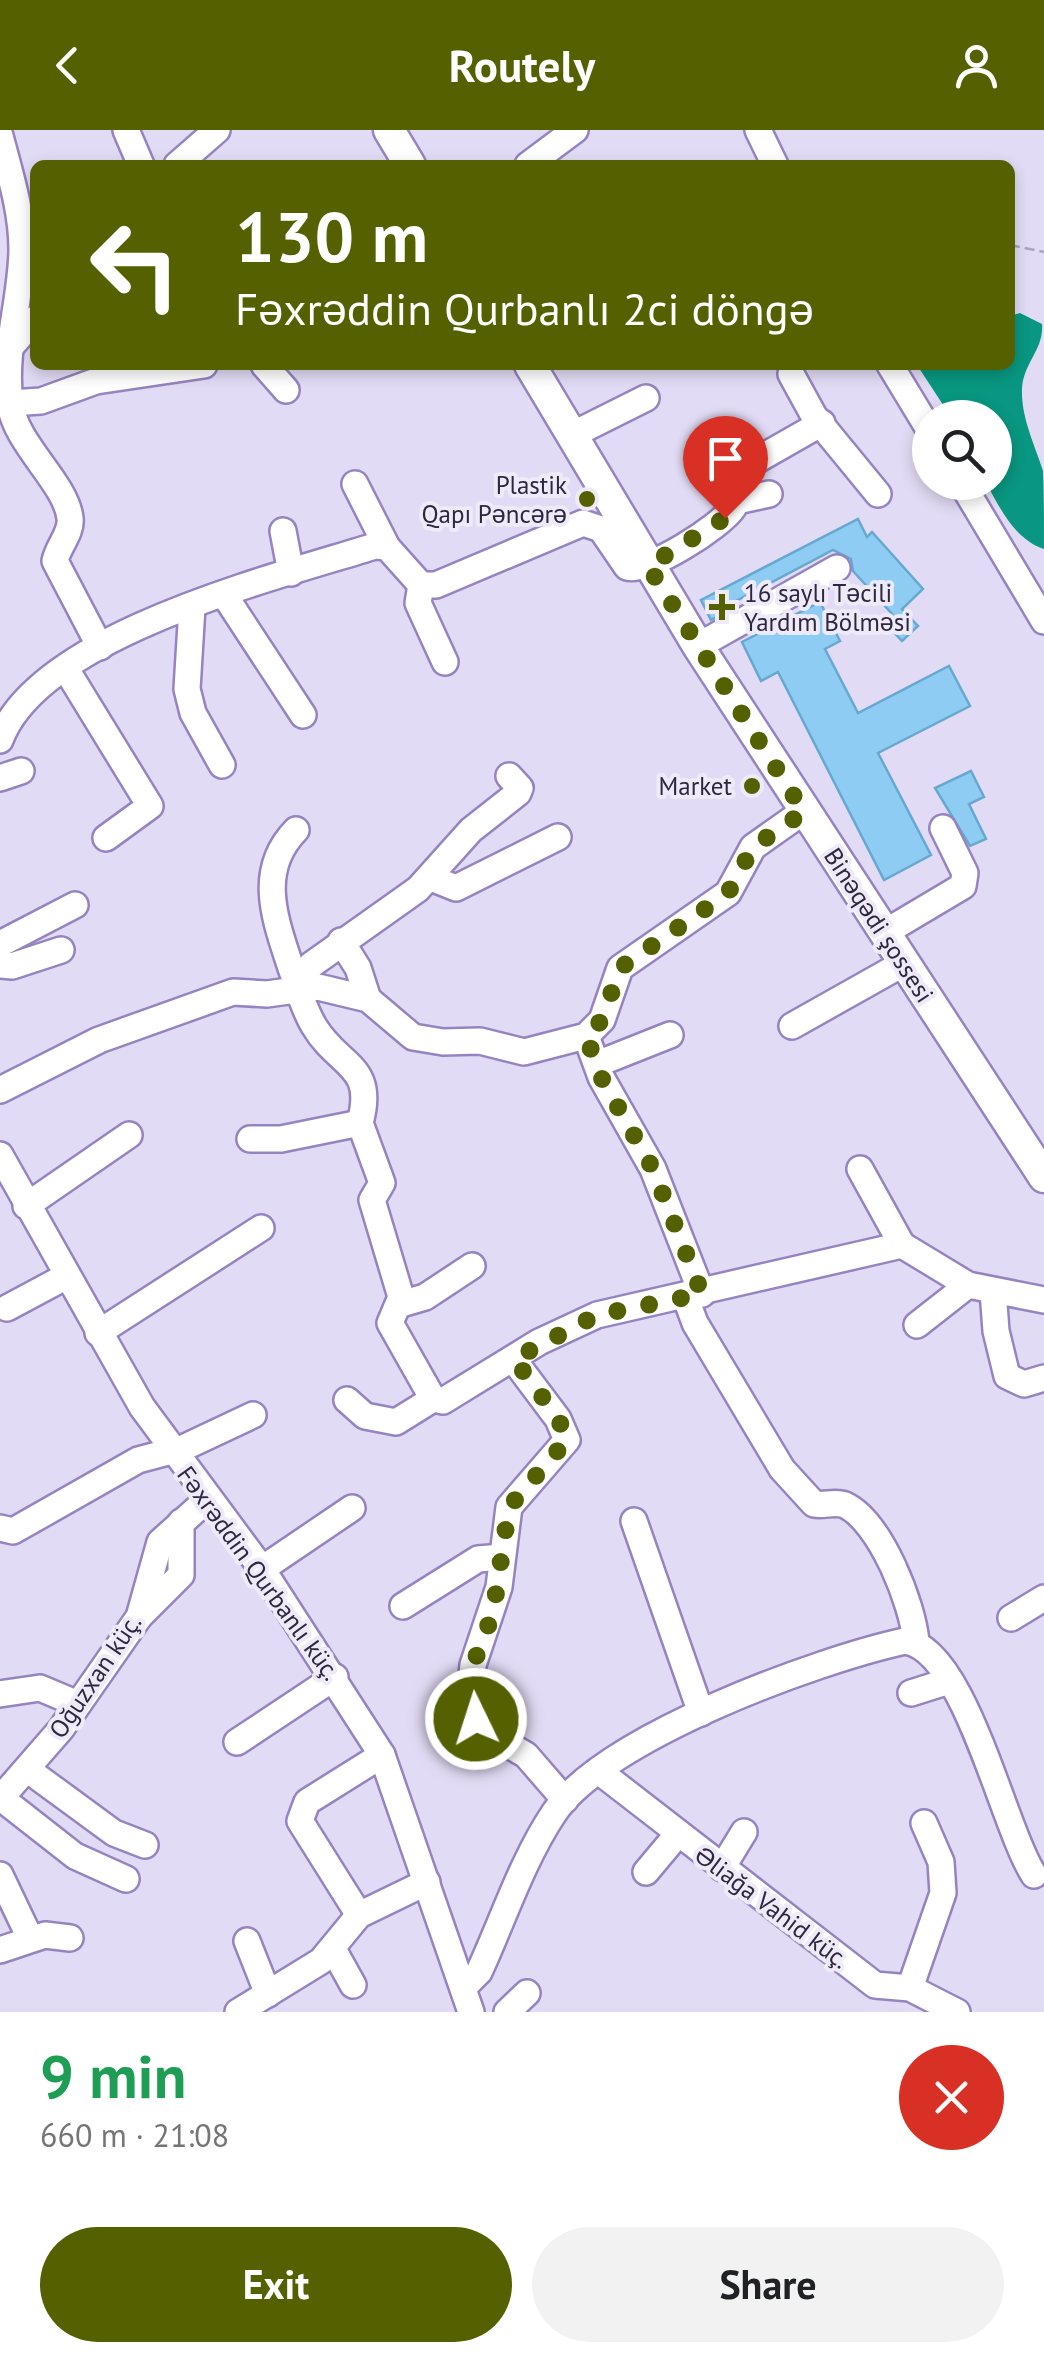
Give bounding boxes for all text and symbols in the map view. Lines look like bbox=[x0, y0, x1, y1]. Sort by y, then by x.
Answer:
text: Routely bbox=[449, 36, 595, 94]
icon: back bbox=[40, 38, 95, 93]
icon: person bbox=[949, 38, 1004, 93]
text: 130 m bbox=[235, 191, 428, 281]
icon: left bbox=[70, 200, 200, 330]
text: Fəxrəddin Qurbanlı 2ci döngə bbox=[235, 279, 814, 337]
map controls bbox=[912, 400, 1012, 500]
button: search bbox=[912, 400, 1012, 500]
pin bbox=[683, 416, 768, 519]
icon: arrive bbox=[698, 431, 753, 486]
place label: Plastik Qapı Pəncərə bbox=[421, 469, 567, 530]
marker: Plastik Qapı Pəncərə bbox=[576, 488, 598, 510]
place label: 16 saylı Təcili Yardım Bölməsi bbox=[744, 577, 911, 638]
marker: 16 saylı Təcili Yardım Bölməsi bbox=[709, 594, 735, 620]
place label: Market bbox=[658, 770, 733, 802]
marker: Market bbox=[741, 775, 763, 797]
street label: Binəqədi şossesi bbox=[817, 842, 941, 1008]
street label: Fəxrəddin Qurbanlı küç. bbox=[170, 1459, 348, 1687]
street label: Oğuzxan küç. bbox=[42, 1608, 148, 1744]
position arrow bbox=[424, 1667, 528, 1771]
street label: Əliağa Vahid küç. bbox=[689, 1839, 855, 1975]
text: 9 min bbox=[40, 2037, 186, 2115]
button: close bbox=[899, 2045, 1004, 2150]
text: 660 m · 21:08 bbox=[40, 2114, 229, 2156]
button: Exit bbox=[40, 2227, 512, 2342]
button: Share bbox=[532, 2227, 1004, 2342]

